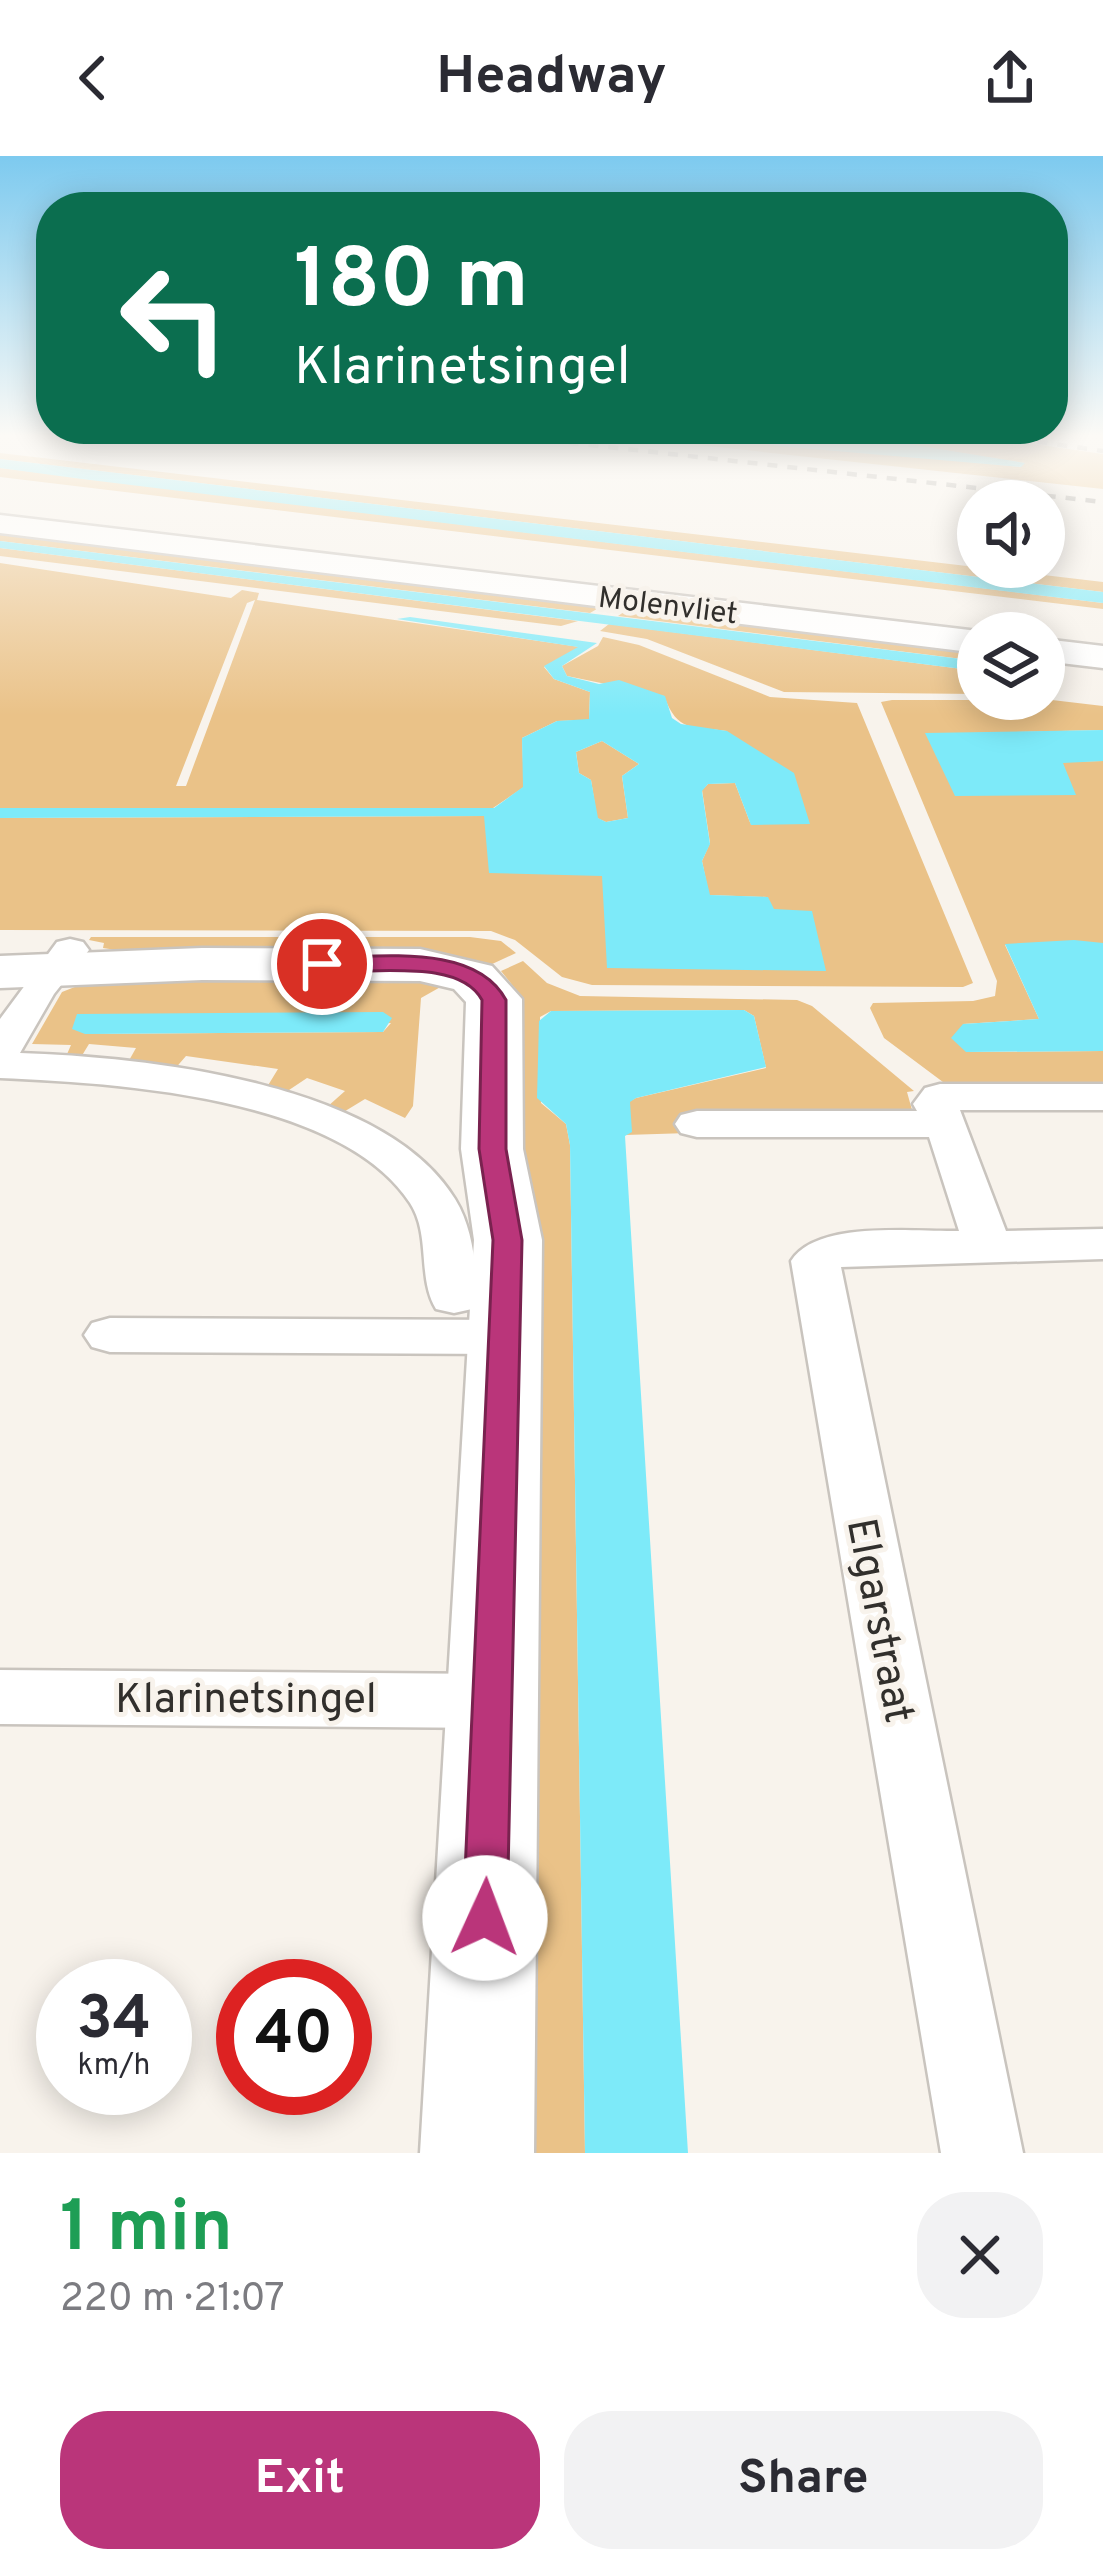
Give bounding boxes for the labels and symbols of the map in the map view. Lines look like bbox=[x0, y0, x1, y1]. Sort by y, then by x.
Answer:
street label: Molenvliet bbox=[596, 581, 739, 634]
pin bbox=[271, 913, 373, 1015]
street label: Elgarstraat bbox=[832, 1514, 923, 1728]
street label: Klarinetsingel bbox=[115, 1675, 377, 1728]
position arrow bbox=[422, 1855, 548, 1981]
speed limit sign: 40 bbox=[216, 1959, 372, 2115]

